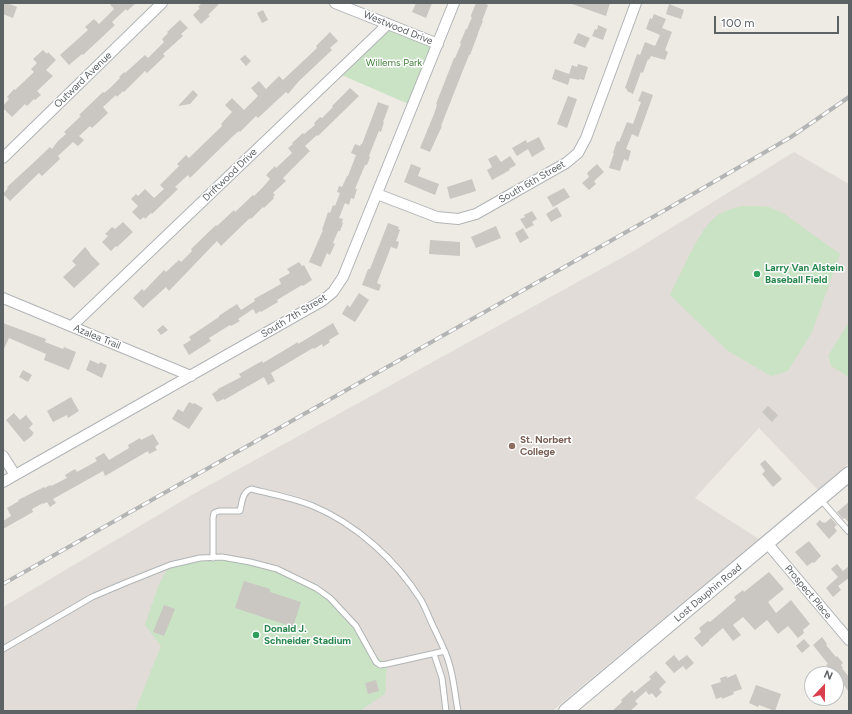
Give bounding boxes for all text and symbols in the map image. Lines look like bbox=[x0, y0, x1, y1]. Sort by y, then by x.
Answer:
scale bar bbox=[716, 8, 841, 34]
street label: Westwood Drive bbox=[362, 9, 434, 47]
text: 100 m bbox=[721, 16, 755, 30]
street label: Outward Avenue bbox=[52, 49, 114, 111]
park label: Willems Park bbox=[366, 57, 422, 69]
street label: Driftwood Drive bbox=[200, 146, 260, 204]
street label: South 6th Street bbox=[497, 158, 567, 206]
place label: Larry Van Alstein Baseball Field bbox=[765, 262, 844, 286]
marker: Larry Van Alstein Baseball Field bbox=[752, 269, 762, 279]
street label: South 7th Street bbox=[259, 292, 329, 340]
street label: Azalea Trail bbox=[72, 322, 122, 352]
place label: St. Norbert College bbox=[520, 434, 572, 458]
marker: St. Norbert College bbox=[507, 441, 517, 451]
street label: Lost Dauphin Road bbox=[672, 561, 744, 625]
street label: Prospect Place bbox=[782, 563, 834, 621]
place label: Donald J. Schneider Stadium bbox=[264, 623, 351, 646]
marker: Donald J. Schneider Stadium bbox=[251, 630, 261, 640]
north arrow bbox=[804, 666, 844, 706]
text: N bbox=[822, 668, 835, 683]

